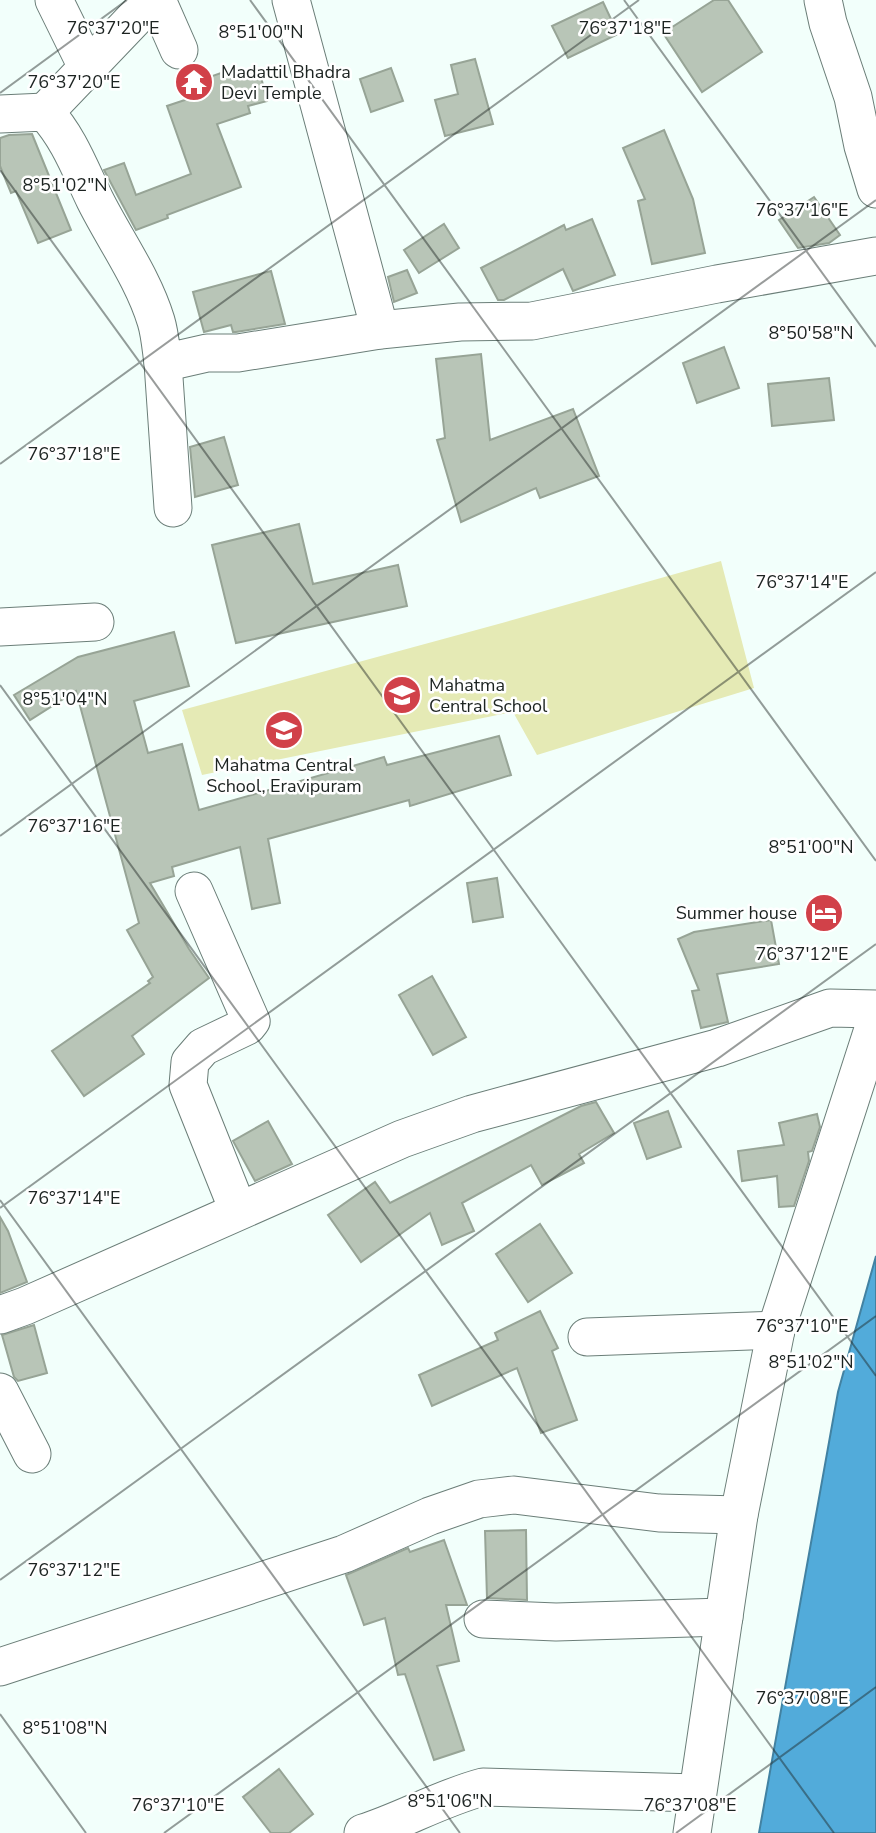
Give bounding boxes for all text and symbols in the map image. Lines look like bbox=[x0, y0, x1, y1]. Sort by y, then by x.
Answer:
text: 76°37'20"E bbox=[67, 16, 160, 40]
text: 76°37'18"E bbox=[579, 16, 672, 40]
text: 8°51'00"N bbox=[218, 20, 304, 44]
place label: Madattil Bhadra Devi Temple bbox=[221, 60, 351, 105]
temple icon: Madattil Bhadra Devi Temple bbox=[173, 61, 215, 103]
text: 76°37'20"E bbox=[28, 70, 121, 94]
text: 8°51'02"N bbox=[22, 173, 108, 197]
text: 76°37'16"E bbox=[756, 198, 849, 222]
text: 8°50'58"N bbox=[768, 321, 854, 345]
text: 76°37'18"E bbox=[28, 442, 121, 466]
text: 76°37'14"E bbox=[756, 570, 849, 594]
place label: Mahatma Central School bbox=[429, 673, 548, 718]
school or university icon: Mahatma Central School bbox=[381, 674, 423, 716]
text: 8°51'04"N bbox=[22, 687, 108, 711]
school or university icon: Mahatma Central School, Eravipuram bbox=[263, 709, 305, 751]
place label: Mahatma Central School, Eravipuram bbox=[206, 753, 362, 798]
text: 76°37'16"E bbox=[28, 814, 121, 838]
text: 8°51'00"N bbox=[768, 835, 854, 859]
hotel icon: Summer house bbox=[803, 892, 845, 934]
place label: Summer house bbox=[676, 901, 797, 925]
text: 76°37'12"E bbox=[756, 942, 849, 966]
text: 76°37'14"E bbox=[28, 1186, 121, 1210]
text: 76°37'10"E bbox=[756, 1314, 849, 1338]
text: 8°51'02"N bbox=[768, 1350, 854, 1374]
text: 76°37'12"E bbox=[28, 1558, 121, 1582]
text: 76°37'08"E bbox=[756, 1686, 849, 1710]
text: 8°51'08"N bbox=[22, 1716, 108, 1740]
text: 8°51'06"N bbox=[407, 1789, 493, 1813]
text: 76°37'10"E bbox=[132, 1793, 225, 1817]
text: 76°37'08"E bbox=[644, 1793, 737, 1817]

